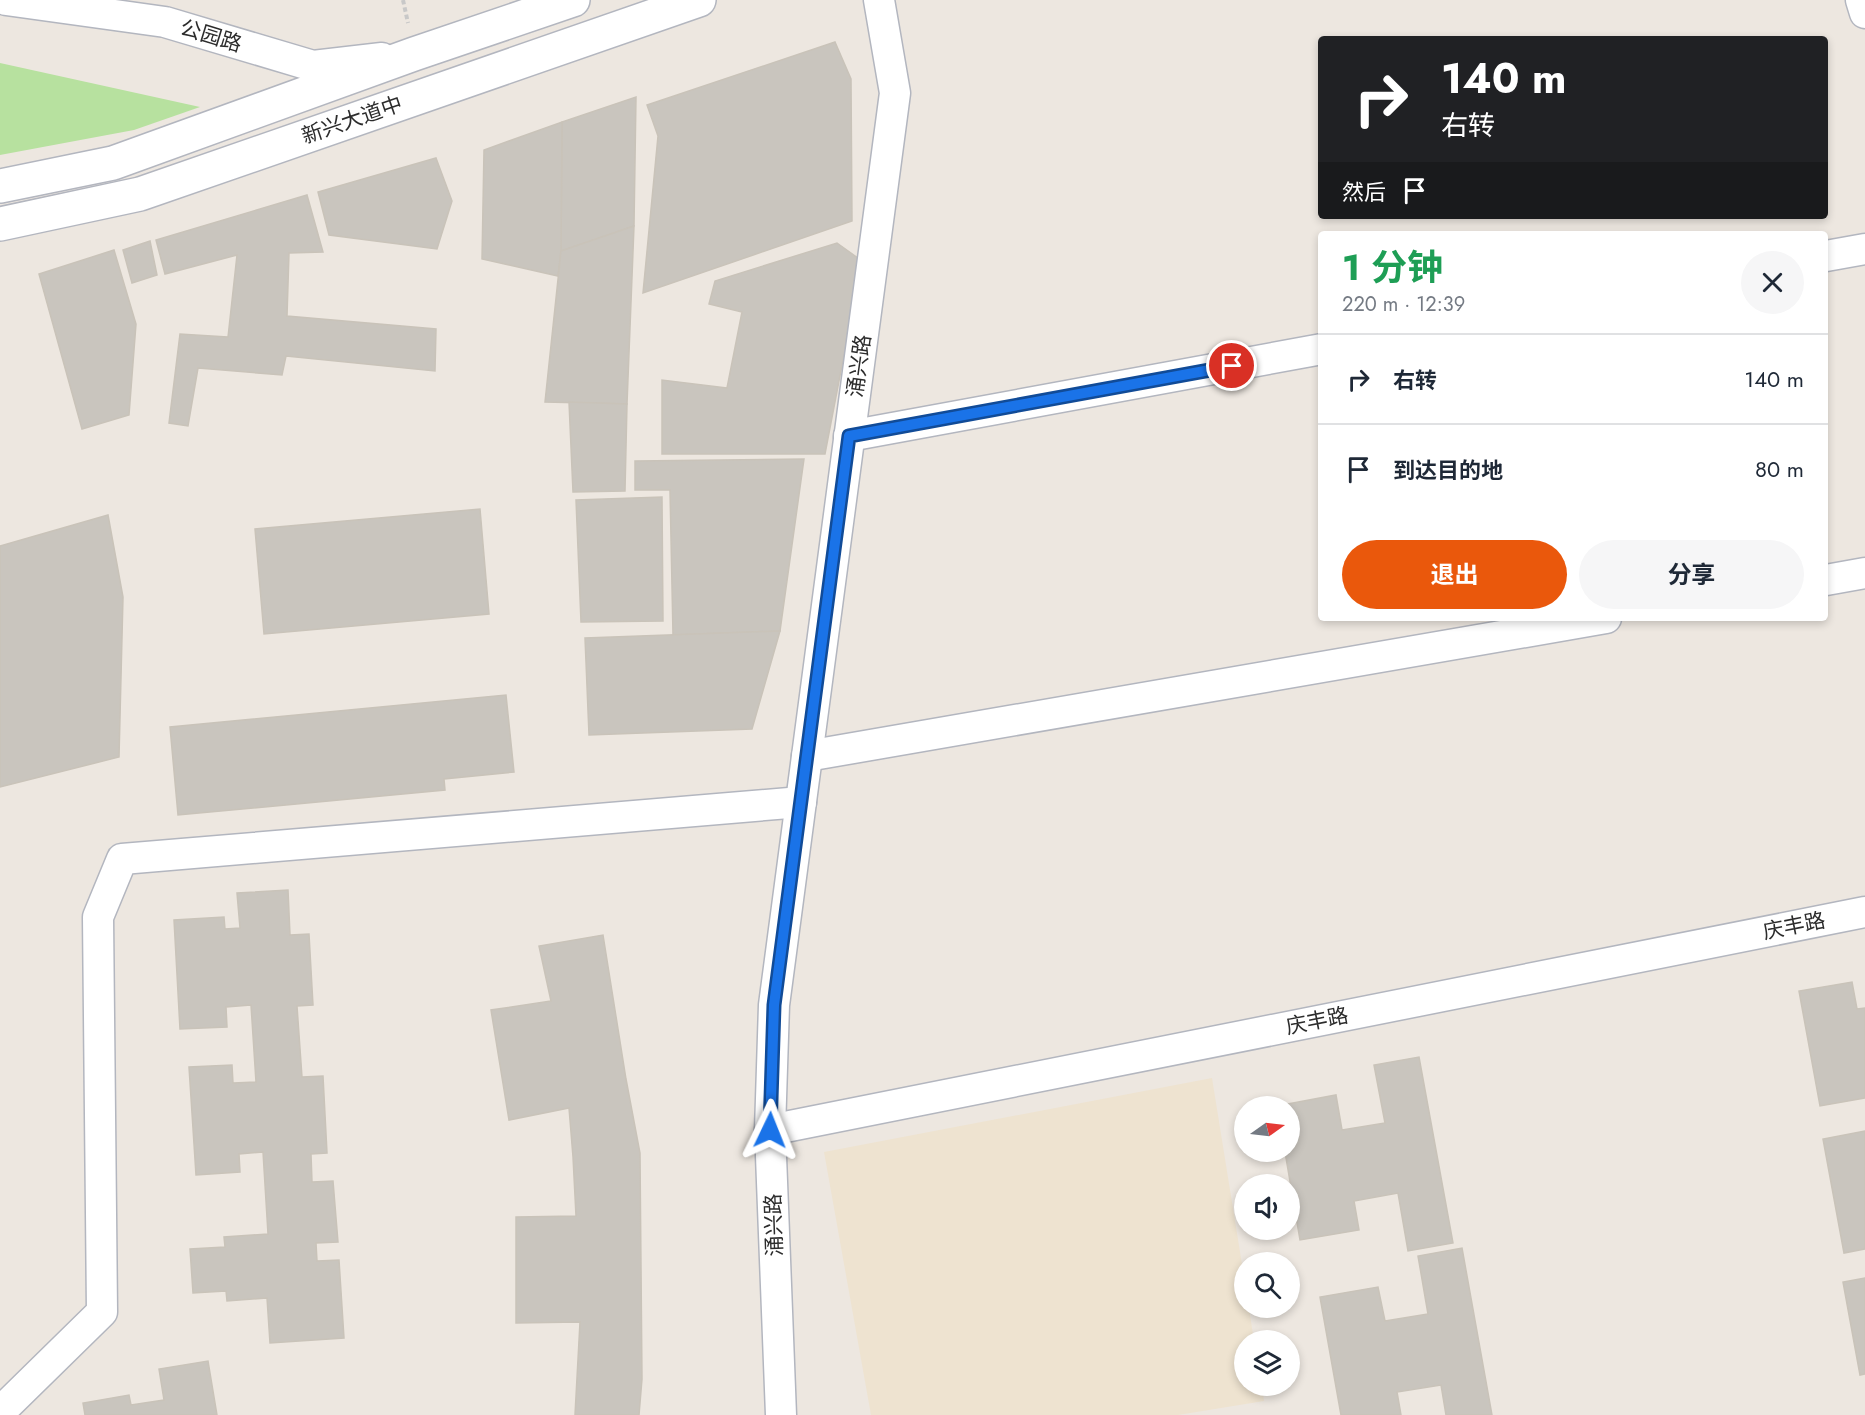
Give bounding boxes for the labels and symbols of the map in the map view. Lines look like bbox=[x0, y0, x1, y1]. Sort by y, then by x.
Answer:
street label: 公园路 bbox=[176, 12, 246, 60]
street label: 新兴大道中 bbox=[297, 89, 407, 151]
street label: 涌兴路 bbox=[840, 333, 878, 399]
pin bbox=[1206, 340, 1257, 391]
street label: 庆丰路 bbox=[1760, 905, 1828, 947]
street label: 庆丰路 bbox=[1283, 1000, 1351, 1042]
north arrow bbox=[1234, 1096, 1300, 1162]
position arrow bbox=[738, 1098, 802, 1162]
street label: 涌兴路 bbox=[758, 1193, 790, 1257]

